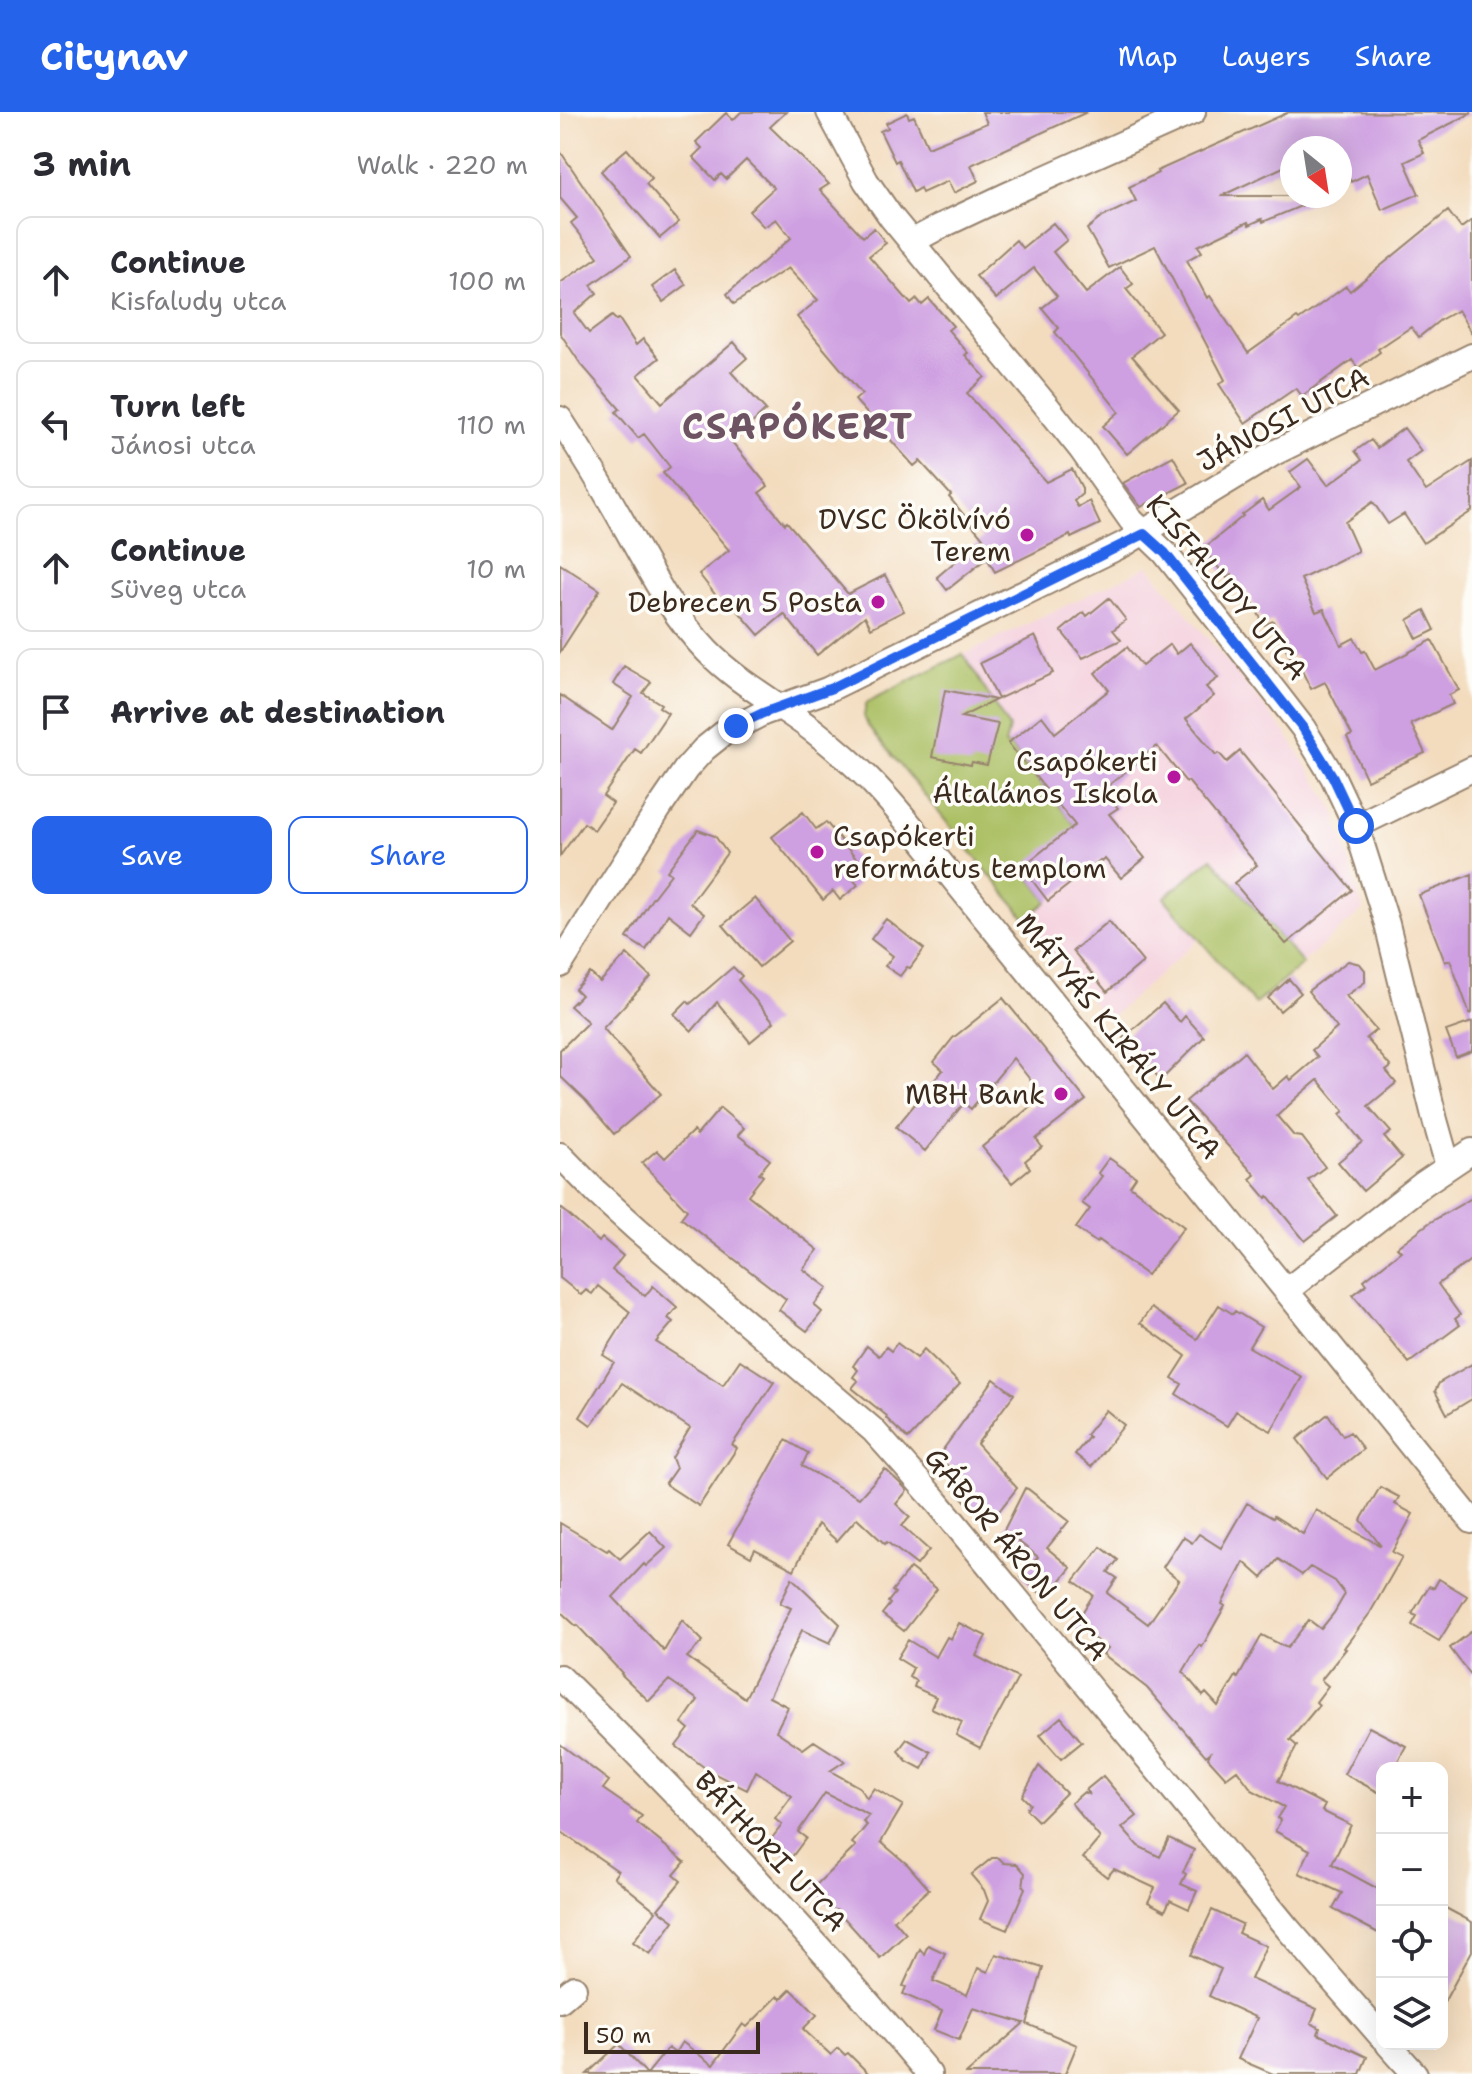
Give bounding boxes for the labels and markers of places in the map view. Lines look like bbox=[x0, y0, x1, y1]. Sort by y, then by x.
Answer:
place label: DVSC Ökölvívó Terem bbox=[818, 500, 1011, 570]
marker: DVSC Ökölvívó Terem bbox=[1018, 526, 1036, 544]
place label: Debrecen 5 Posta bbox=[628, 583, 862, 621]
marker: Debrecen 5 Posta bbox=[869, 593, 887, 611]
place label: Csapókerti Általános Iskola bbox=[932, 742, 1158, 812]
marker: Csapókerti Általános Iskola bbox=[1165, 768, 1183, 786]
place label: Csapókerti református templom bbox=[833, 817, 1106, 887]
marker: Csapókerti református templom bbox=[808, 843, 826, 861]
place label: MBH Bank bbox=[905, 1075, 1045, 1113]
marker: MBH Bank bbox=[1052, 1085, 1070, 1103]

